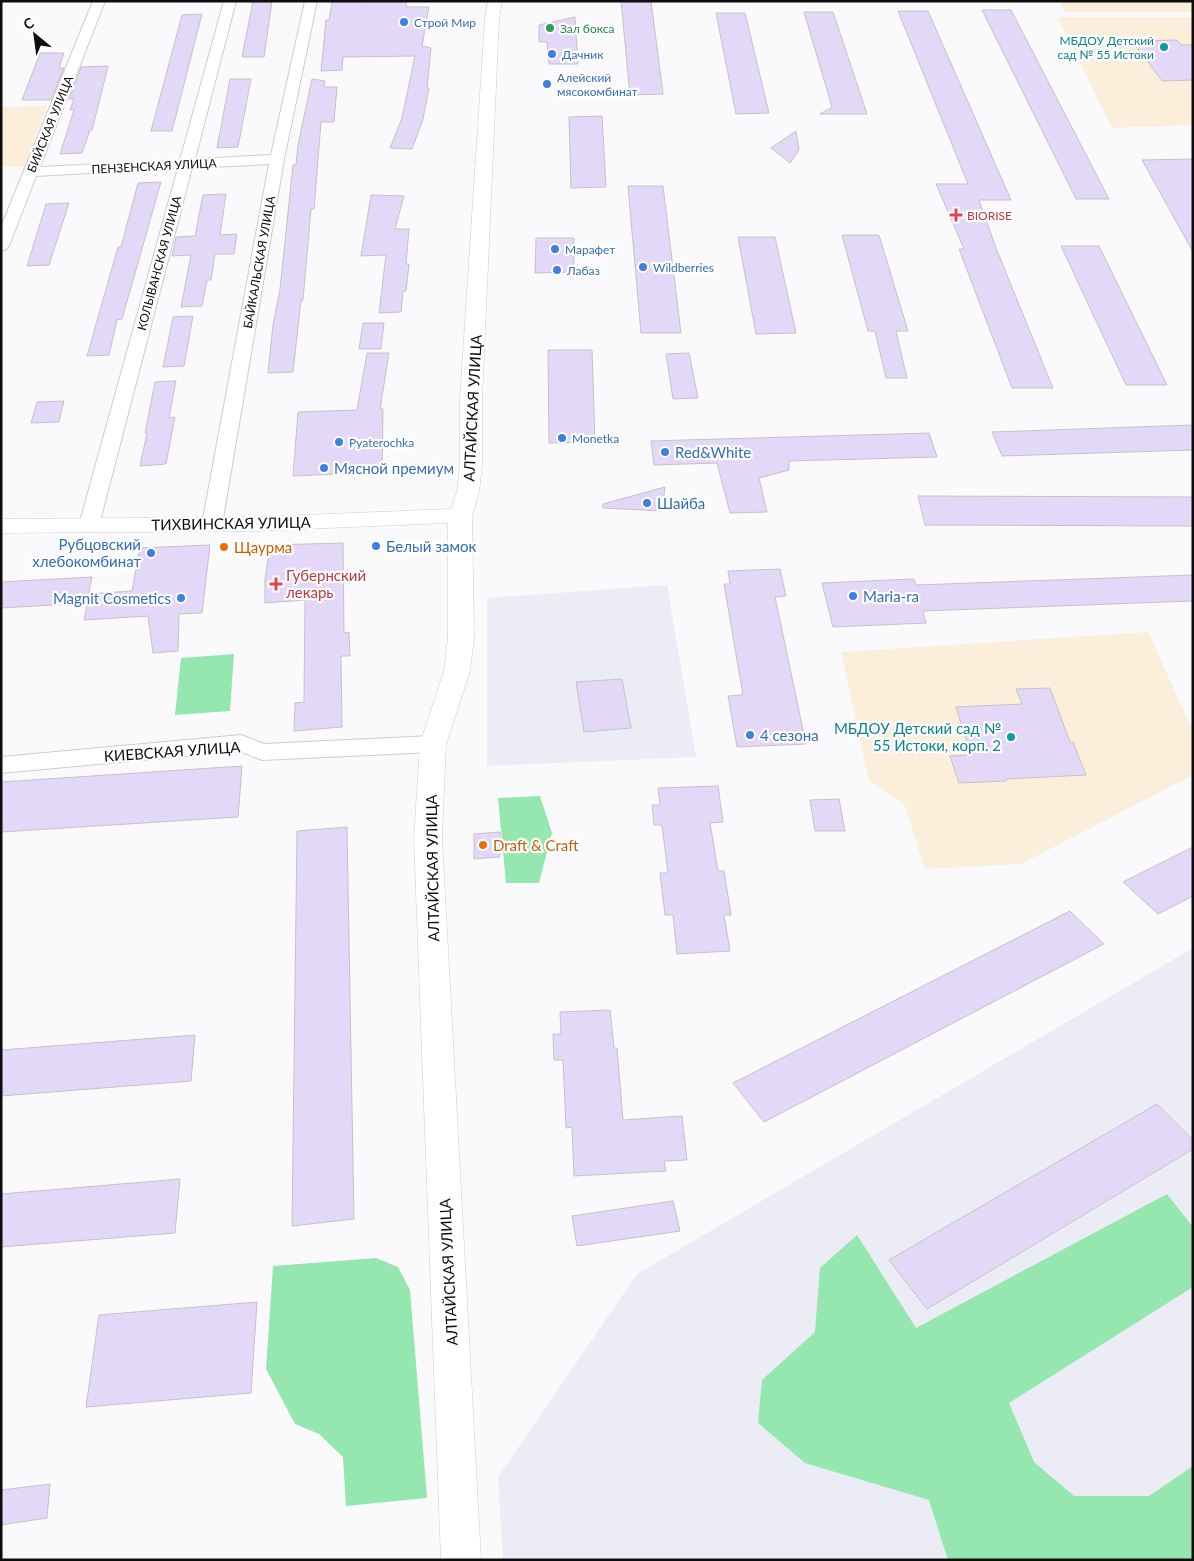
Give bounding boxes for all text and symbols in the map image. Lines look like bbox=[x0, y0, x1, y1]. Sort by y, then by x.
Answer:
north arrow bbox=[10, 10, 60, 60]
text: С bbox=[20, 13, 37, 33]
place label: Строй Мир bbox=[414, 15, 476, 30]
marker: Строй Мир bbox=[398, 16, 410, 28]
place label: Зал бокса bbox=[560, 21, 614, 36]
marker: Зал бокса bbox=[544, 22, 556, 34]
place label: МБДОУ Детский сад № 55 Истоки bbox=[1057, 33, 1154, 62]
marker: МБДОУ Детский сад № 55 Истоки bbox=[1158, 41, 1170, 53]
place label: Дачник bbox=[562, 47, 604, 62]
marker: Дачник bbox=[546, 48, 558, 60]
place label: Алейский мясокомбинат bbox=[557, 70, 638, 99]
street label: БИЙСКАЯ УЛИЦА bbox=[24, 73, 77, 175]
marker: Алейский мясокомбинат bbox=[541, 78, 553, 90]
street label: ПЕНЗЕНСКАЯ УЛИЦА bbox=[91, 155, 218, 177]
street label: КОЛЫВАНСКАЯ УЛИЦА bbox=[134, 193, 184, 332]
street label: БАЙКАЛЬСКАЯ УЛИЦА bbox=[240, 194, 278, 329]
marker: BIORISE bbox=[949, 208, 963, 222]
place label: BIORISE bbox=[967, 208, 1012, 223]
place label: Марафет bbox=[565, 242, 615, 257]
marker: Марафет bbox=[549, 243, 561, 255]
place label: Wildberries bbox=[653, 260, 714, 275]
marker: Wildberries bbox=[637, 261, 649, 273]
place label: Лабаз bbox=[566, 263, 600, 278]
marker: Лабаз bbox=[551, 264, 563, 276]
street label: АЛТАЙСКАЯ УЛИЦА bbox=[459, 333, 485, 482]
place label: Monetka bbox=[572, 431, 619, 446]
marker: Monetka bbox=[556, 432, 568, 444]
place label: Pyaterochka bbox=[349, 435, 414, 450]
marker: Pyaterochka bbox=[333, 436, 345, 448]
place label: Red&White bbox=[675, 443, 751, 461]
marker: Red&White bbox=[659, 446, 671, 458]
place label: Мясной премиум bbox=[334, 459, 454, 477]
marker: Мясной премиум bbox=[318, 462, 330, 474]
place label: Шайба bbox=[657, 494, 705, 512]
marker: Шайба bbox=[641, 497, 653, 509]
street label: ТИХВИНСКАЯ УЛИЦА bbox=[151, 513, 312, 533]
place label: Рубцовский хлебокомбинат bbox=[32, 535, 141, 570]
place label: Белый замок bbox=[386, 537, 477, 555]
place label: Щаурма bbox=[234, 538, 292, 556]
marker: Белый замок bbox=[370, 540, 382, 552]
marker: Щаурма bbox=[218, 541, 230, 553]
marker: Рубцовский хлебокомбинат bbox=[145, 547, 157, 559]
place label: Губернский лекарь bbox=[286, 566, 366, 601]
marker: Губернский лекарь bbox=[270, 578, 282, 590]
place label: Maria-ra bbox=[863, 587, 919, 605]
place label: Magnit Cosmetics bbox=[53, 589, 171, 607]
marker: Maria-ra bbox=[847, 590, 859, 602]
marker: Magnit Cosmetics bbox=[175, 592, 187, 604]
place label: МБДОУ Детский сад № 55 Истоки, корп. 2 bbox=[834, 719, 1001, 754]
place label: 4 сезона bbox=[760, 726, 819, 744]
marker: 4 сезона bbox=[744, 729, 756, 741]
marker: МБДОУ Детский сад № 55 Истоки, корп. 2 bbox=[1005, 731, 1017, 743]
street label: КИЕВСКАЯ УЛИЦА bbox=[103, 737, 242, 765]
street label: АЛТАЙСКАЯ УЛИЦА bbox=[422, 793, 442, 942]
place label: Draft & Craft bbox=[493, 836, 579, 854]
marker: Draft & Craft bbox=[477, 839, 489, 851]
street label: АЛТАЙСКАЯ УЛИЦА bbox=[435, 1197, 461, 1346]

